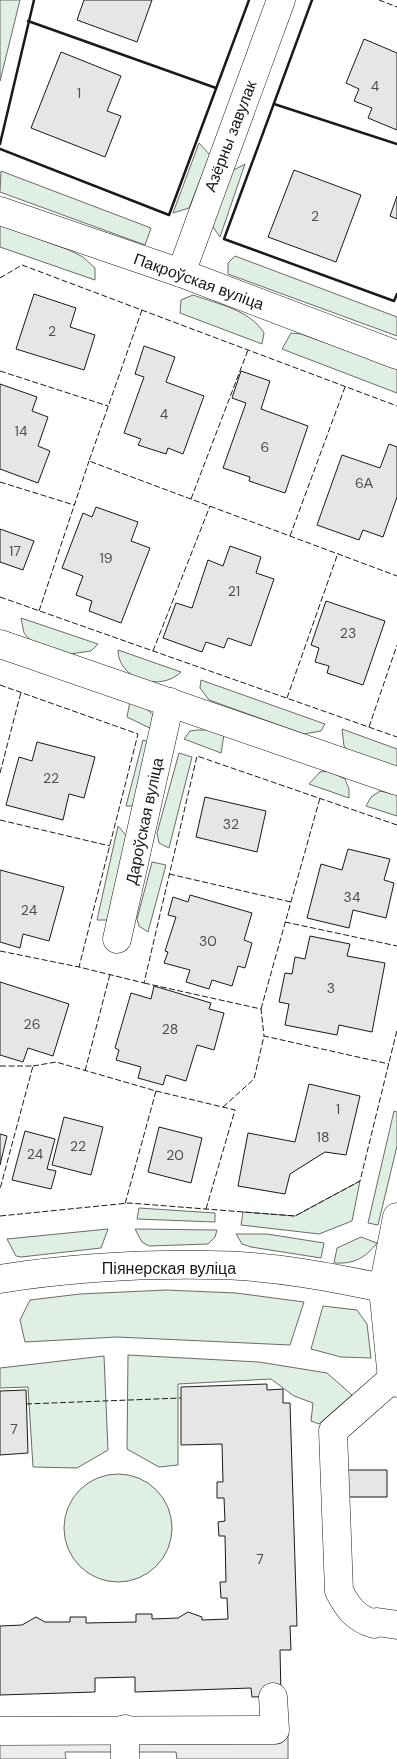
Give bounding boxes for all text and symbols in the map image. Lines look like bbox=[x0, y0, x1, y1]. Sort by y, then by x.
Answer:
street label: Азёрны завулак bbox=[200, 77, 262, 195]
house number: 4 bbox=[371, 77, 380, 95]
house number: 1 bbox=[77, 84, 81, 102]
house number: 2 bbox=[311, 207, 319, 225]
street label: Пакроўская вуліца bbox=[131, 248, 267, 315]
house number: 2 bbox=[48, 322, 56, 340]
house number: 4 bbox=[160, 405, 169, 423]
house number: 14 bbox=[15, 422, 28, 440]
house number: 6 bbox=[261, 438, 269, 456]
house number: 6А bbox=[355, 474, 374, 492]
house number: 17 bbox=[9, 542, 21, 560]
house number: 19 bbox=[99, 549, 113, 567]
house number: 21 bbox=[228, 582, 240, 600]
house number: 23 bbox=[340, 624, 356, 642]
street label: Дароўская вуліца bbox=[121, 756, 168, 887]
house number: 22 bbox=[43, 769, 59, 787]
house number: 32 bbox=[223, 815, 239, 833]
house number: 34 bbox=[344, 888, 361, 906]
house number: 24 bbox=[21, 901, 38, 919]
house number: 30 bbox=[199, 932, 217, 950]
house number: 3 bbox=[327, 979, 335, 997]
house number: 26 bbox=[24, 1015, 40, 1033]
house number: 28 bbox=[162, 1020, 178, 1038]
house number: 1 bbox=[336, 1100, 340, 1118]
house number: 18 bbox=[317, 1128, 329, 1146]
house number: 22 bbox=[70, 1137, 86, 1155]
house number: 24 bbox=[27, 1145, 44, 1163]
house number: 20 bbox=[166, 1146, 184, 1164]
street label: Піянерская вуліца bbox=[102, 1258, 236, 1279]
house number: 7 bbox=[10, 1420, 18, 1438]
house number: 7 bbox=[256, 1550, 264, 1568]

